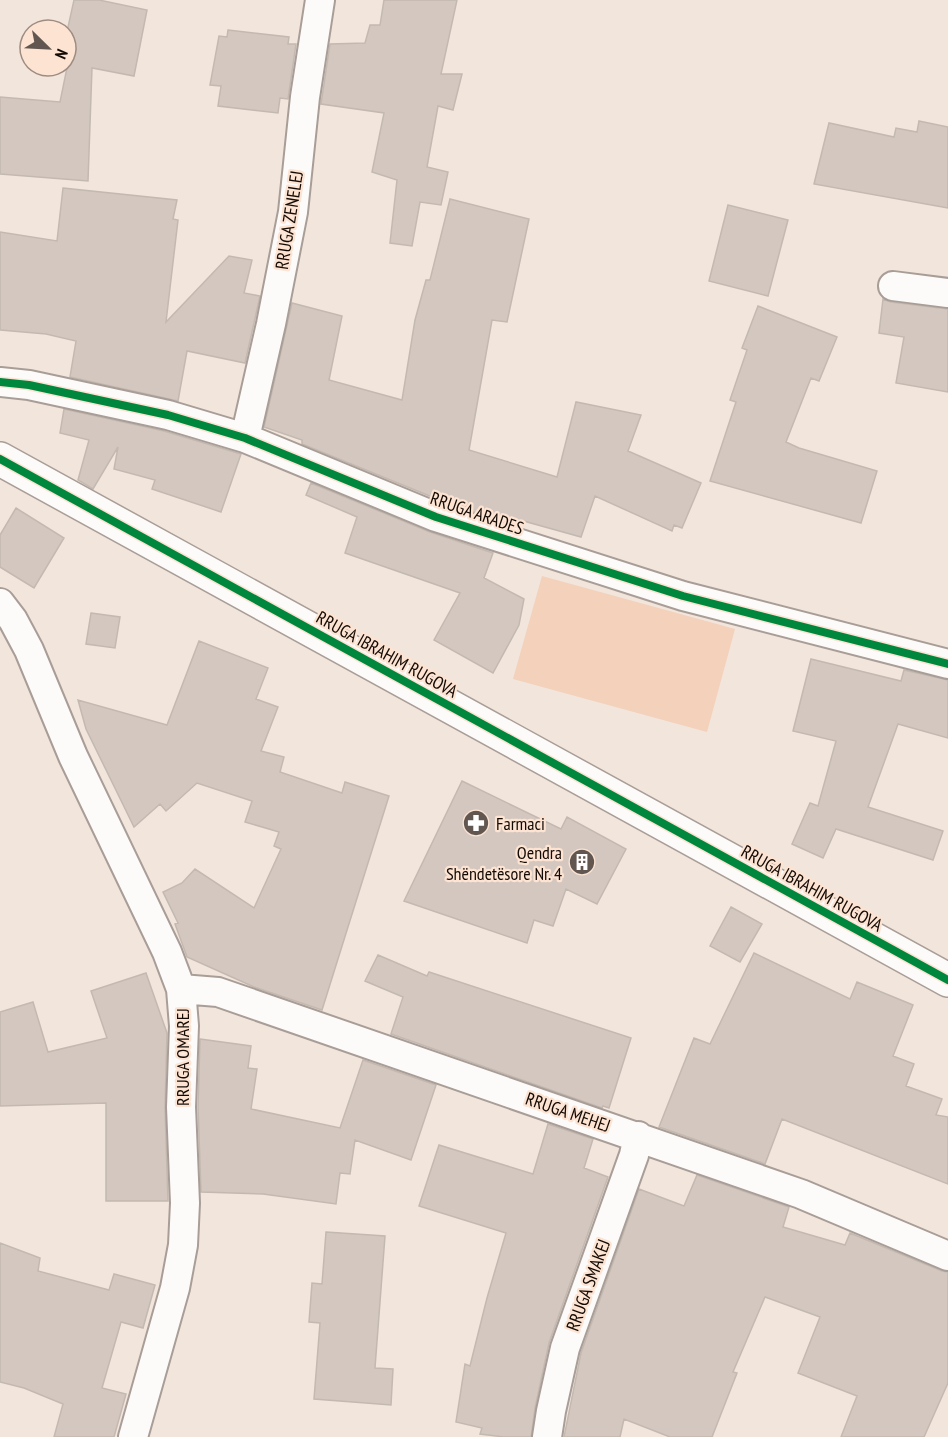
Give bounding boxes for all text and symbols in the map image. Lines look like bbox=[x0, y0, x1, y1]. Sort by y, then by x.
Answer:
north arrow bbox=[18, 18, 78, 78]
text: N bbox=[51, 46, 73, 62]
street label: RRUGA ZENELEJ bbox=[270, 169, 308, 271]
street label: RRUGA ARADES bbox=[427, 486, 527, 540]
street label: RRUGA IBRAHIM RUGOVA bbox=[312, 606, 462, 703]
pharmacy icon: Farmaci bbox=[461, 808, 491, 838]
place label: Farmaci bbox=[496, 812, 545, 835]
street label: RRUGA IBRAHIM RUGOVA bbox=[737, 840, 887, 937]
place label: Qendra Shëndetësore Nr. 4 bbox=[446, 841, 562, 885]
building icon: Qendra Shëndetësore Nr. 4 bbox=[567, 847, 597, 877]
street label: RRUGA OMAREJ bbox=[171, 1008, 194, 1106]
street label: RRUGA MEHEJ bbox=[523, 1087, 613, 1137]
street label: RRUGA SMAKEJ bbox=[561, 1236, 615, 1334]

